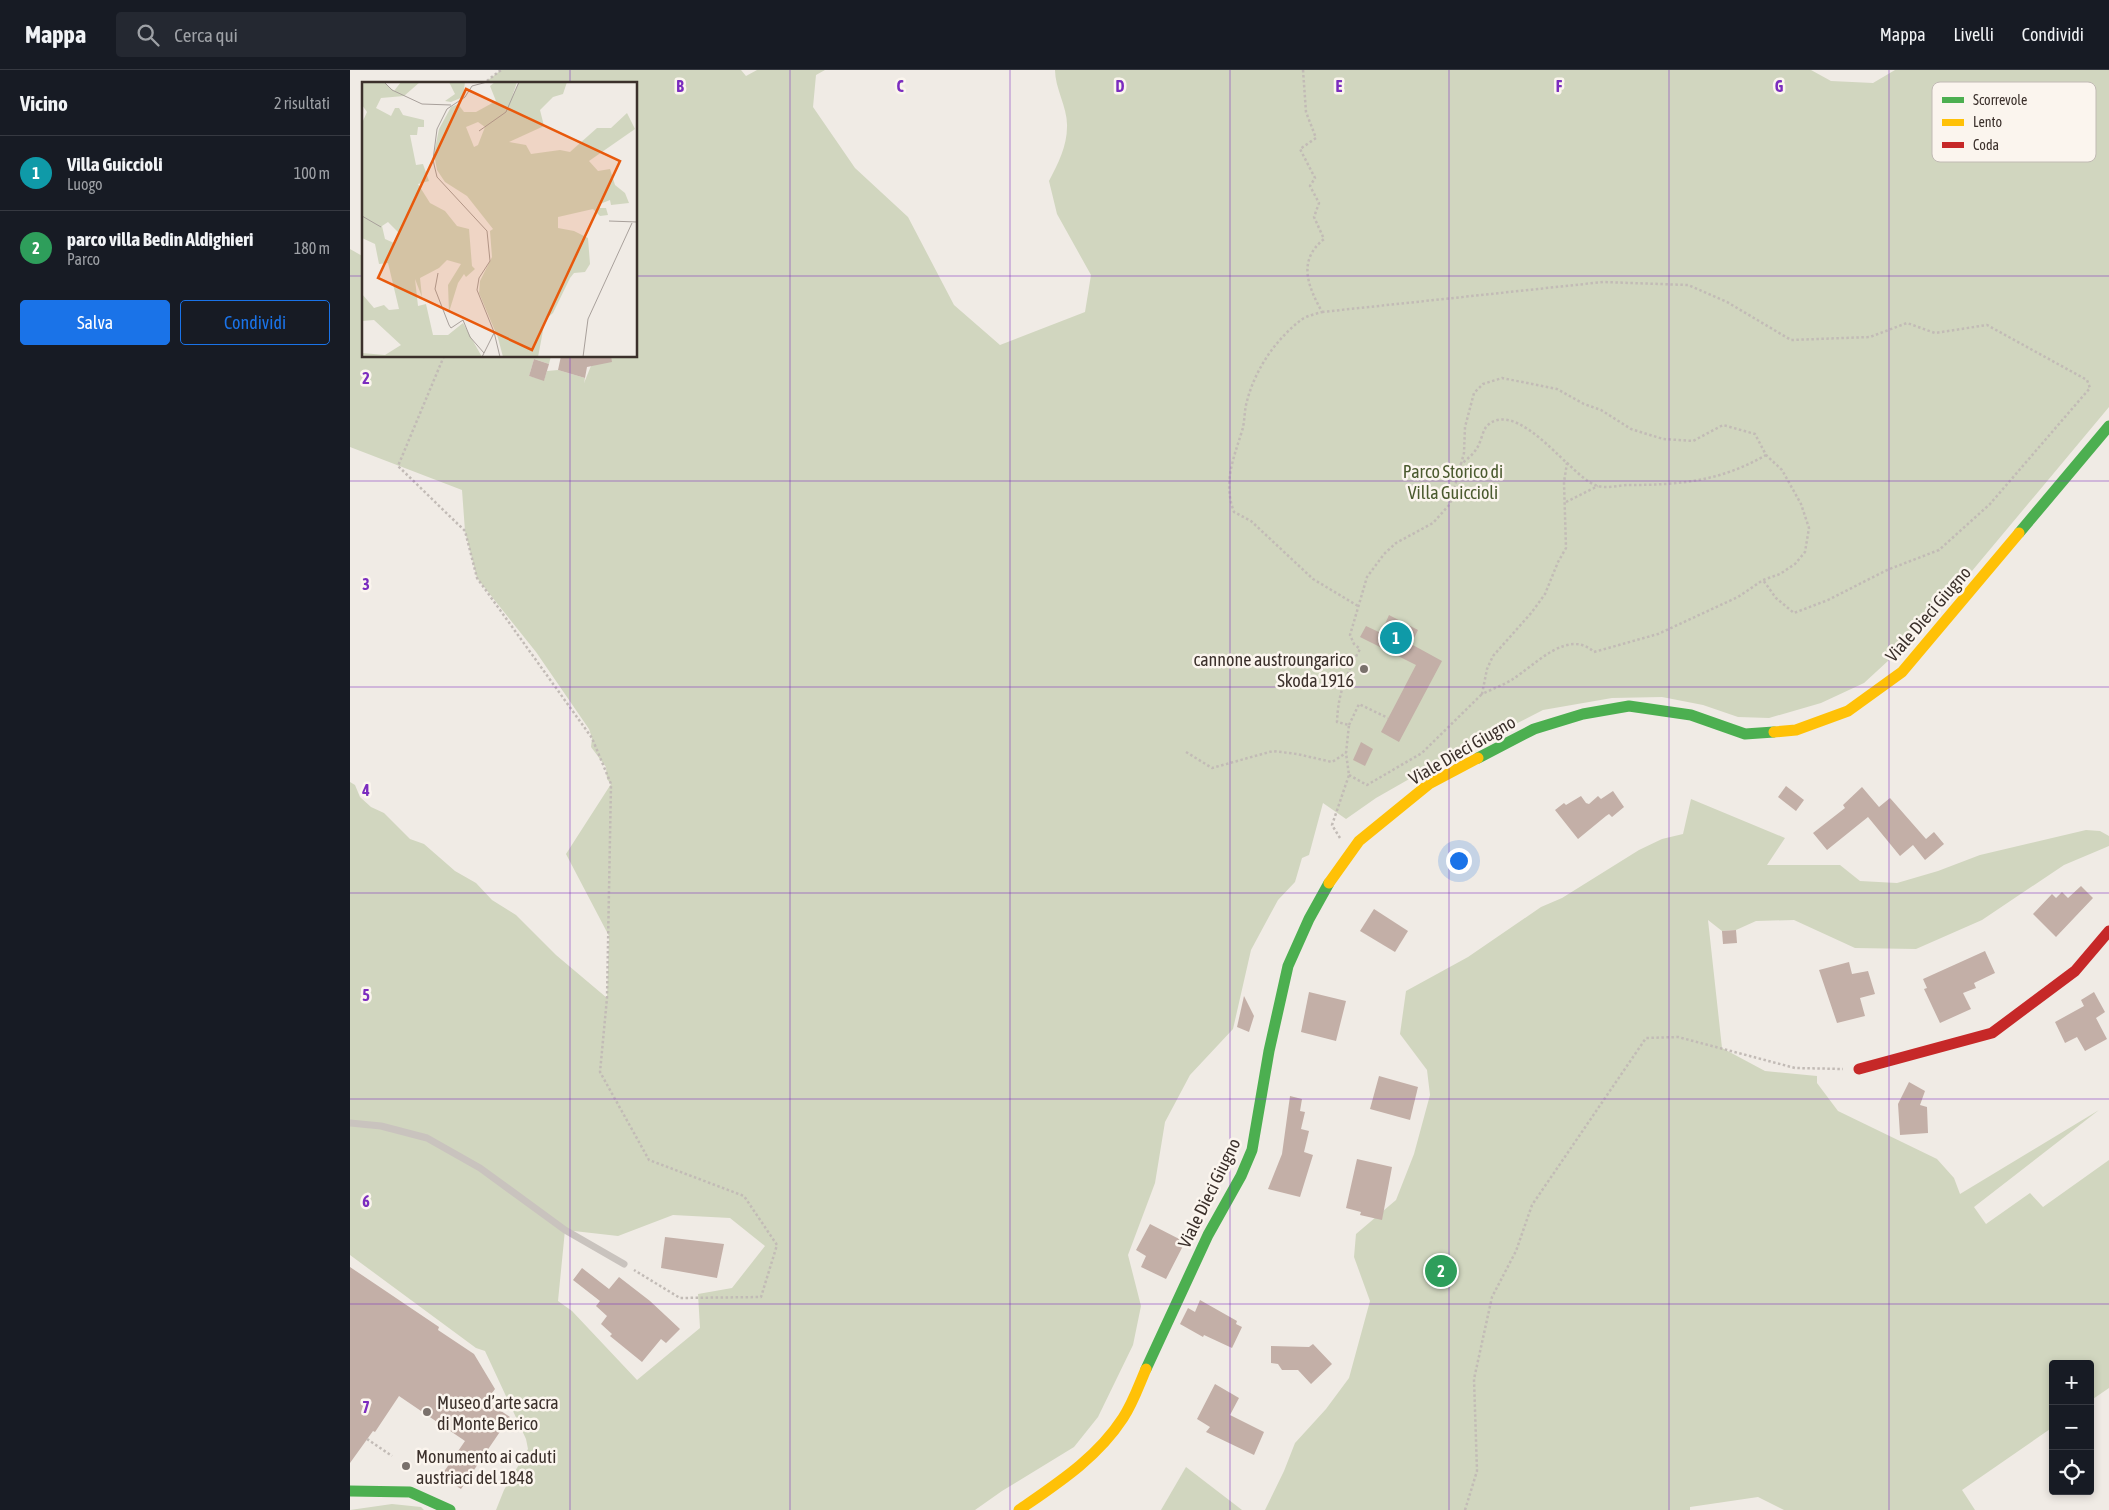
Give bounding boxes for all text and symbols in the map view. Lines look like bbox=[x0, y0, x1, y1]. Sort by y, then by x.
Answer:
search box bbox=[116, 12, 466, 57]
text: Mappa bbox=[25, 21, 86, 48]
icon: search bbox=[134, 21, 162, 49]
text: Cerca qui bbox=[174, 24, 238, 46]
text: Mappa bbox=[1880, 24, 1926, 45]
text: Livelli bbox=[1954, 24, 1994, 45]
text: Condividi bbox=[2022, 24, 2084, 45]
text: B bbox=[676, 77, 684, 95]
text: C bbox=[896, 77, 904, 95]
text: D bbox=[1116, 77, 1125, 95]
text: E bbox=[1336, 77, 1343, 95]
text: F bbox=[1556, 77, 1563, 95]
text: G bbox=[1775, 77, 1784, 95]
inset map bbox=[362, 82, 638, 358]
legend bbox=[1932, 82, 2096, 162]
text: Vicino bbox=[20, 91, 68, 115]
text: Scorrevole bbox=[1973, 92, 2027, 108]
text: 2 risultati bbox=[274, 94, 330, 112]
text: Lento bbox=[1973, 114, 2002, 130]
text: Coda bbox=[1973, 137, 1999, 153]
text: Villa Guiccioli bbox=[67, 153, 163, 175]
text: 1 bbox=[32, 164, 40, 182]
text: 100 m bbox=[294, 164, 330, 182]
text: Luogo bbox=[67, 175, 103, 193]
text: parco villa Bedin Aldighieri bbox=[67, 228, 253, 250]
text: 2 bbox=[32, 239, 40, 257]
text: 180 m bbox=[294, 239, 330, 257]
text: Parco bbox=[67, 250, 100, 268]
button: Salva bbox=[20, 300, 170, 345]
button: Condividi bbox=[180, 300, 330, 345]
text: 2 bbox=[362, 369, 370, 387]
park label: Parco Storico di Villa Guiccioli bbox=[1403, 461, 1503, 503]
street label: Viale Dieci Giugno bbox=[1881, 562, 1975, 666]
text: 3 bbox=[362, 575, 370, 593]
pin: 1 bbox=[1380, 619, 1412, 657]
place label: cannone austroungarico Skoda 1916 bbox=[1194, 649, 1354, 691]
marker: cannone austroungarico Skoda 1916 bbox=[1358, 663, 1370, 675]
street label: Viale Dieci Giugno bbox=[1405, 711, 1519, 789]
text: 4 bbox=[361, 781, 370, 799]
your location bbox=[1446, 848, 1472, 874]
text: 5 bbox=[362, 986, 370, 1004]
street label: Viale Dieci Giugno bbox=[1173, 1135, 1245, 1251]
text: 6 bbox=[362, 1192, 370, 1210]
pin: 2 bbox=[1425, 1252, 1457, 1290]
map controls bbox=[2049, 1360, 2094, 1495]
button: + bbox=[2049, 1360, 2094, 1405]
place label: Museo d’arte sacra di Monte Berico bbox=[437, 1392, 559, 1434]
text: 7 bbox=[362, 1398, 370, 1416]
button: − bbox=[2049, 1405, 2094, 1450]
marker: Museo d’arte sacra di Monte Berico bbox=[421, 1406, 433, 1418]
place label: Monumento ai caduti austriaci del 1848 bbox=[416, 1446, 556, 1488]
button: locate bbox=[2049, 1450, 2094, 1495]
marker: Monumento ai caduti austriaci del 1848 bbox=[400, 1460, 412, 1472]

